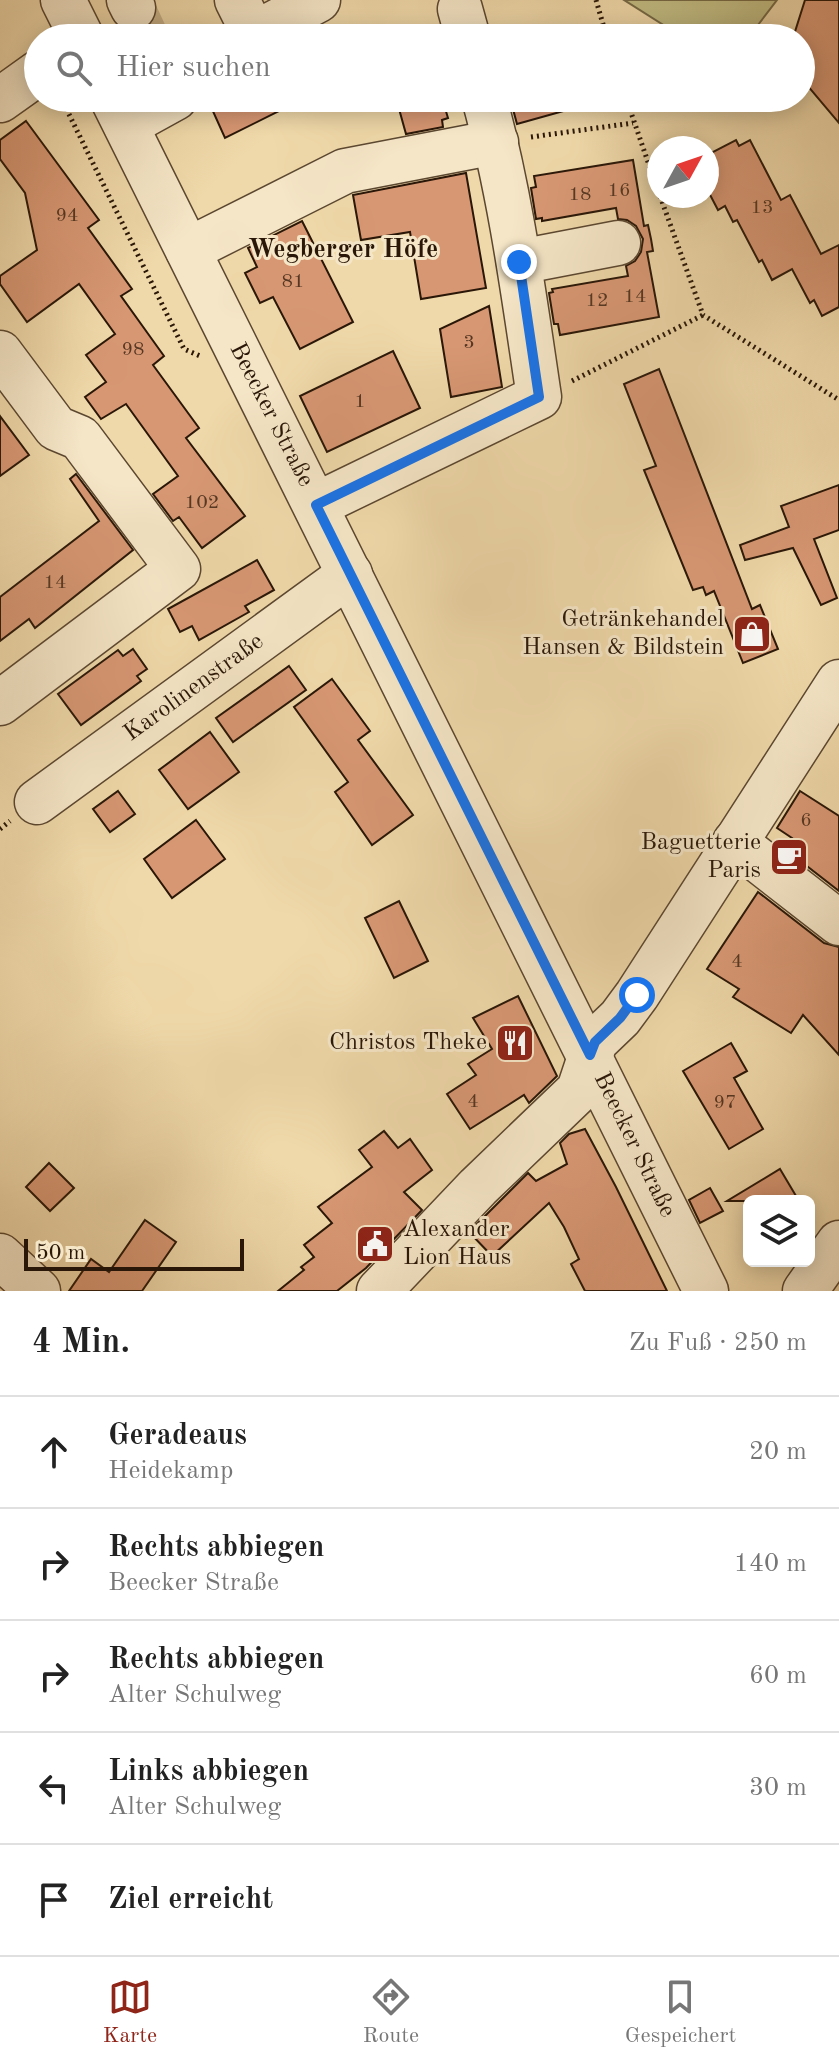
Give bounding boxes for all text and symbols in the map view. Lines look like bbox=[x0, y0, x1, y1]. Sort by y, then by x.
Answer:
search box bbox=[24, 24, 815, 112]
icon: search bbox=[52, 46, 96, 90]
text: Hier suchen bbox=[116, 53, 271, 83]
north arrow bbox=[647, 136, 719, 208]
house number: 16 bbox=[607, 181, 631, 201]
house number: 18 bbox=[568, 185, 592, 205]
house number: 13 bbox=[750, 198, 774, 218]
house number: 94 bbox=[55, 206, 79, 226]
district label: Wegberger Höfe bbox=[248, 237, 438, 263]
route end bbox=[501, 244, 537, 280]
house number: 81 bbox=[281, 272, 305, 292]
house number: 14 bbox=[623, 287, 647, 307]
house number: 12 bbox=[585, 291, 609, 311]
house number: 3 bbox=[463, 333, 475, 353]
street label: Beecker Straße bbox=[224, 339, 318, 491]
house number: 98 bbox=[121, 340, 145, 360]
house number: 1 bbox=[354, 392, 366, 412]
house number: 102 bbox=[185, 493, 219, 513]
house number: 14 bbox=[43, 573, 67, 593]
place label: Getränkehandel Hansen & Bildstein bbox=[522, 608, 724, 660]
shop icon: Getränkehandel Hansen & Bildstein bbox=[731, 613, 773, 655]
street label: Karolinenstraße bbox=[120, 630, 268, 746]
house number: 6 bbox=[800, 811, 812, 831]
place label: Baguetterie Paris bbox=[641, 831, 761, 883]
cafe icon: Baguetterie Paris bbox=[768, 836, 810, 878]
house number: 4 bbox=[731, 952, 743, 972]
route start bbox=[619, 977, 655, 1013]
restaurant icon: Christos Theke bbox=[494, 1022, 536, 1064]
place label: Christos Theke bbox=[329, 1031, 487, 1055]
street label: Beecker Straße bbox=[589, 1069, 679, 1221]
house number: 4 bbox=[467, 1092, 479, 1112]
house number: 97 bbox=[713, 1093, 737, 1113]
map controls bbox=[743, 1195, 815, 1267]
button: layers bbox=[743, 1195, 815, 1267]
place label: Alexander Lion Haus bbox=[403, 1218, 511, 1270]
public building icon: Alexander Lion Haus bbox=[354, 1223, 396, 1265]
scale bar bbox=[24, 1235, 244, 1271]
text: 50 m bbox=[36, 1242, 85, 1264]
text: 4 Min. bbox=[32, 1326, 130, 1360]
text: Zu Fuß · 250 m bbox=[629, 1330, 807, 1356]
text: Geradeaus bbox=[108, 1421, 247, 1451]
icon: ahead bbox=[32, 1430, 76, 1474]
text: 20 m bbox=[749, 1439, 807, 1465]
text: Heidekamp bbox=[108, 1458, 233, 1484]
text: Rechts abbiegen bbox=[108, 1533, 325, 1563]
icon: right bbox=[32, 1542, 76, 1586]
text: 140 m bbox=[734, 1551, 807, 1577]
text: Beecker Straße bbox=[108, 1570, 279, 1596]
text: Rechts abbiegen bbox=[108, 1645, 325, 1675]
icon: right bbox=[32, 1654, 76, 1698]
text: 60 m bbox=[749, 1663, 807, 1689]
text: Alter Schulweg bbox=[108, 1682, 281, 1708]
text: Links abbiegen bbox=[108, 1757, 309, 1787]
icon: left bbox=[32, 1766, 76, 1810]
text: 30 m bbox=[749, 1775, 807, 1801]
text: Alter Schulweg bbox=[108, 1794, 281, 1820]
icon: arrive bbox=[32, 1878, 76, 1922]
text: Ziel erreicht bbox=[108, 1885, 273, 1915]
tab: Karte bbox=[103, 1975, 157, 2050]
tab: Route bbox=[363, 1975, 419, 2050]
tab: Gespeichert bbox=[625, 1975, 736, 2050]

